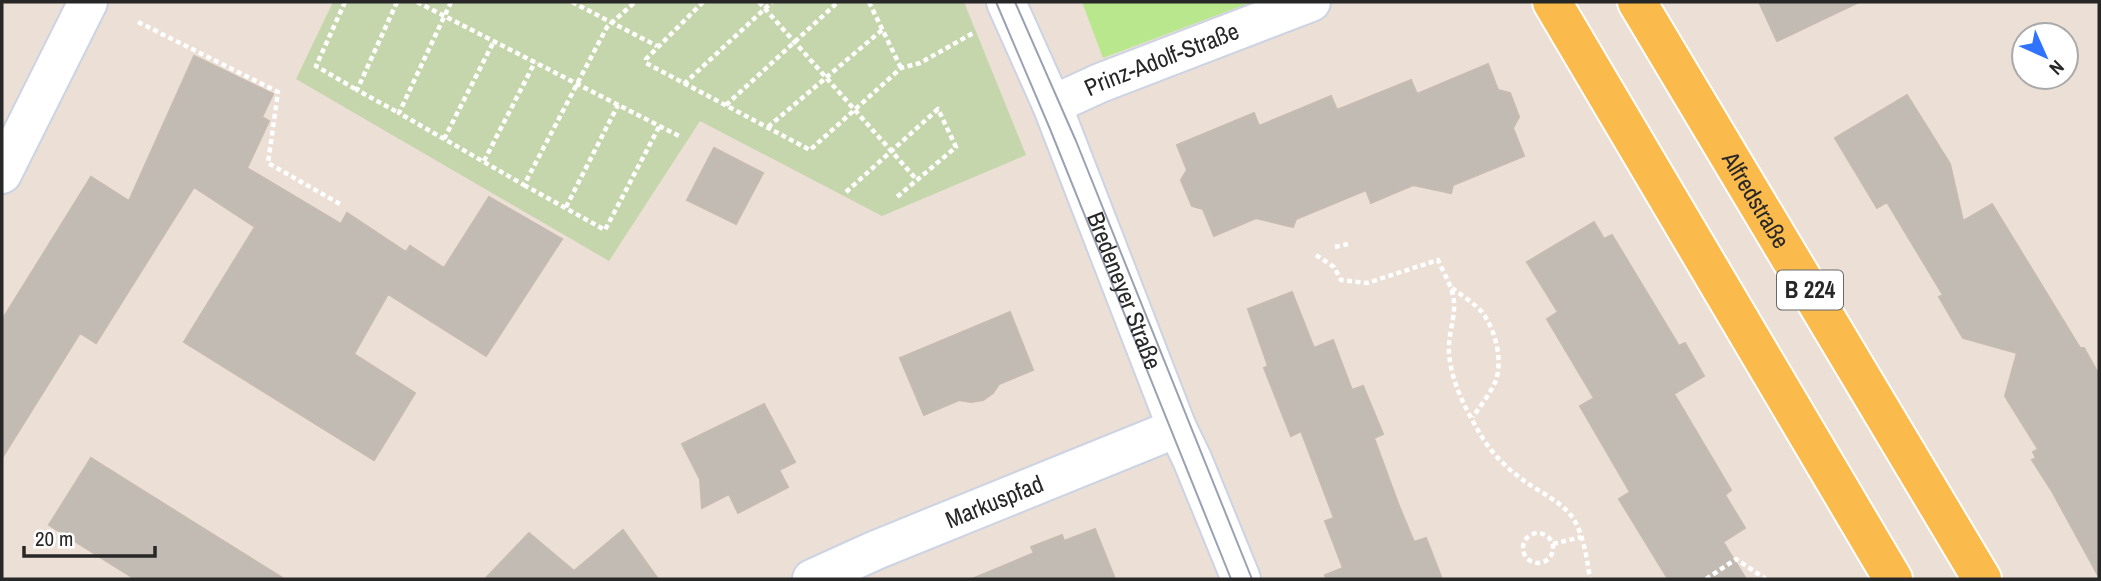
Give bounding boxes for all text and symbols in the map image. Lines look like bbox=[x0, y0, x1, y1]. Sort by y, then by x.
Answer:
street label: Prinz-Adolf-Straße bbox=[1079, 14, 1243, 103]
north arrow bbox=[2010, 21, 2080, 91]
text: N bbox=[2044, 55, 2070, 81]
street label: Alfredstraße bbox=[1715, 145, 1798, 254]
street label: Bredeneyer Straße bbox=[1080, 207, 1170, 374]
road number: B 224 bbox=[1777, 270, 1843, 310]
street label: Markuspfad bbox=[940, 467, 1048, 535]
scale bar bbox=[24, 514, 156, 558]
text: 20 m bbox=[35, 524, 73, 553]

